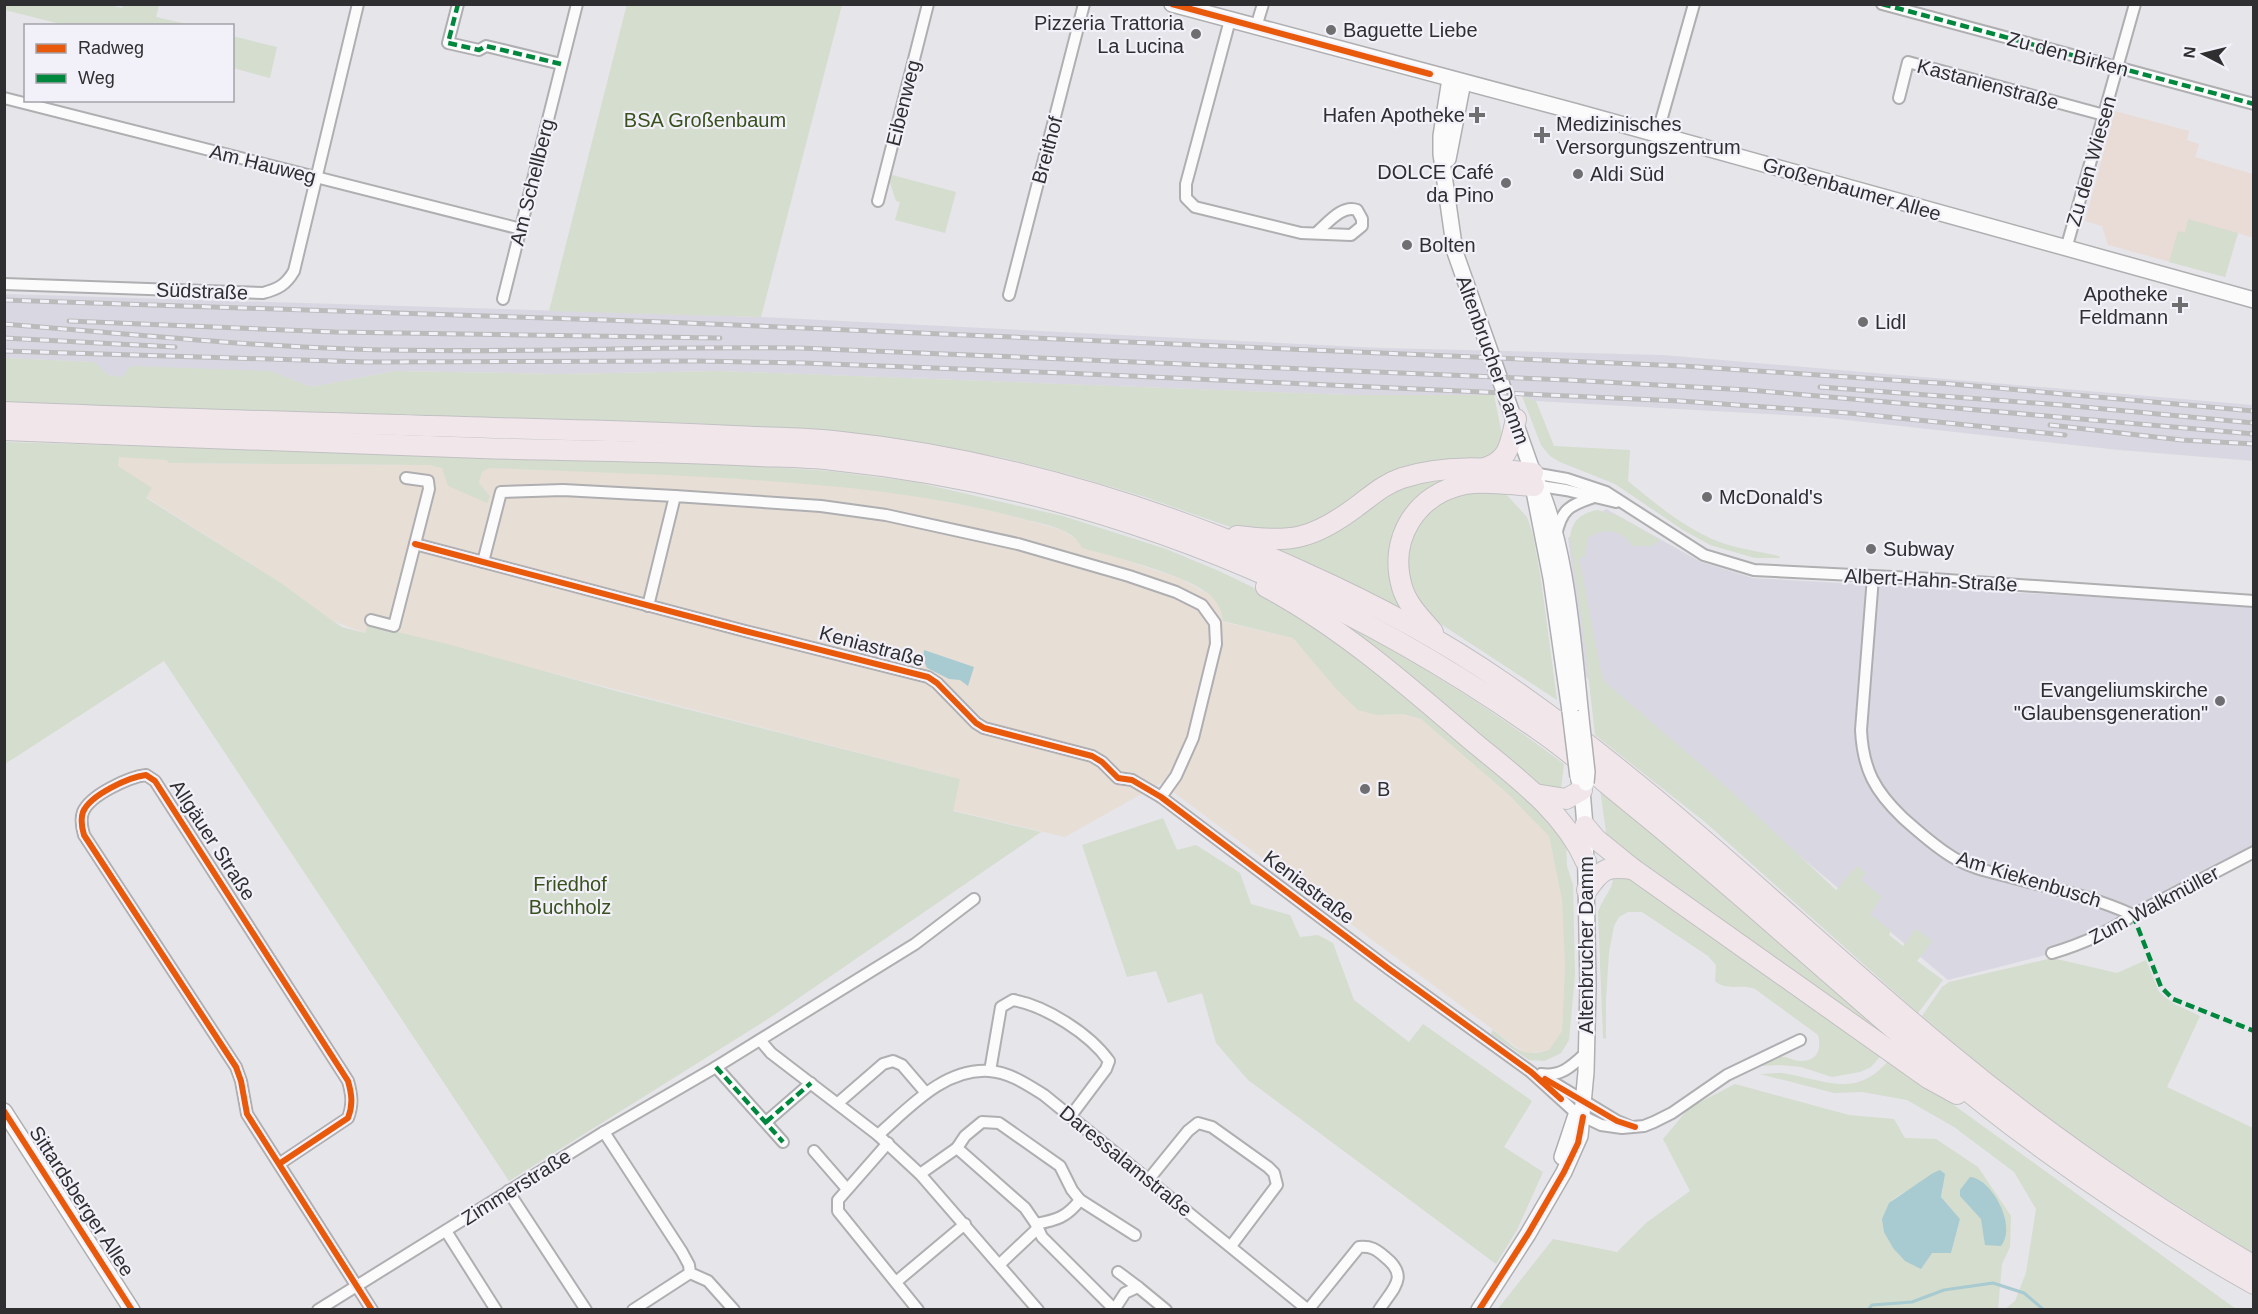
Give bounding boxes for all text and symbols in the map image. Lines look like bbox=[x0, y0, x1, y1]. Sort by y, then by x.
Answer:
place label: Pizzeria Trattoria La Lucina bbox=[1034, 12, 1185, 57]
place label: Baguette Liebe bbox=[1343, 19, 1478, 41]
marker: Baguette Liebe bbox=[1324, 23, 1338, 37]
legend bbox=[24, 24, 234, 102]
north arrow bbox=[2174, 24, 2234, 84]
marker: Pizzeria Trattoria La Lucina bbox=[1189, 27, 1203, 41]
street label: Zu den Birken bbox=[2005, 27, 2131, 81]
text: Radweg bbox=[78, 38, 144, 58]
text: N bbox=[2180, 45, 2199, 59]
street label: Kastanienstraße bbox=[1915, 55, 2061, 113]
street label: Eibenweg bbox=[882, 58, 924, 148]
text: Weg bbox=[78, 68, 115, 88]
street label: Zu den Wiesen bbox=[2062, 93, 2120, 229]
place label: Hafen Apotheke bbox=[1323, 104, 1465, 126]
marker: Hafen Apotheke bbox=[1470, 108, 1484, 122]
park label: BSA Großenbaum bbox=[624, 109, 786, 131]
street label: Breithof bbox=[1027, 113, 1067, 186]
place label: Medizinisches Versorgungszentrum bbox=[1556, 113, 1741, 158]
street label: Am Schellberg bbox=[506, 116, 558, 248]
marker: Medizinisches Versorgungszentrum bbox=[1533, 126, 1551, 144]
street label: Am Hauweg bbox=[207, 140, 319, 188]
street label: Großenbaumer Allee bbox=[1760, 153, 1944, 225]
place label: DOLCE Café da Pino bbox=[1377, 161, 1494, 206]
place label: Aldi Süd bbox=[1590, 163, 1665, 185]
marker: Aldi Süd bbox=[1571, 167, 1585, 181]
marker: DOLCE Café da Pino bbox=[1499, 176, 1513, 190]
place label: Bolten bbox=[1419, 234, 1476, 256]
marker: Bolten bbox=[1400, 238, 1414, 252]
street label: Altenbrucher Damm bbox=[1452, 273, 1534, 447]
street label: Südstraße bbox=[156, 278, 248, 304]
place label: Apotheke Feldmann bbox=[2079, 283, 2168, 328]
marker: Apotheke Feldmann bbox=[2173, 298, 2187, 312]
place label: Lidl bbox=[1875, 311, 1906, 333]
marker: Lidl bbox=[1856, 315, 1870, 329]
place label: McDonald's bbox=[1719, 486, 1823, 508]
marker: McDonald's bbox=[1700, 490, 1714, 504]
place label: Subway bbox=[1883, 538, 1954, 560]
marker: Subway bbox=[1864, 542, 1878, 556]
street label: Albert-Hahn-Straße bbox=[1844, 564, 2018, 596]
street label: Keniastraße bbox=[817, 621, 927, 671]
place label: Evangeliumskirche "Glaubensgeneration" bbox=[2014, 679, 2208, 724]
marker: Evangeliumskirche "Glaubensgeneration" bbox=[2213, 694, 2227, 708]
street label: Allgäuer Straße bbox=[166, 776, 260, 904]
place label: B bbox=[1377, 778, 1390, 800]
marker: B bbox=[1358, 782, 1372, 796]
street label: Keniastraße bbox=[1259, 846, 1359, 928]
street label: Am Kiekenbusch bbox=[1954, 847, 2104, 911]
street label: Altenbrucher Damm bbox=[1575, 856, 1597, 1034]
street label: Zum Walkmüller bbox=[2085, 861, 2223, 948]
park label: Friedhof Buchholz bbox=[529, 873, 611, 918]
street label: Daressalamstraße bbox=[1056, 1101, 1196, 1221]
street label: Sittardsberger Allee bbox=[25, 1122, 139, 1280]
street label: Zimmerstraße bbox=[457, 1145, 575, 1229]

